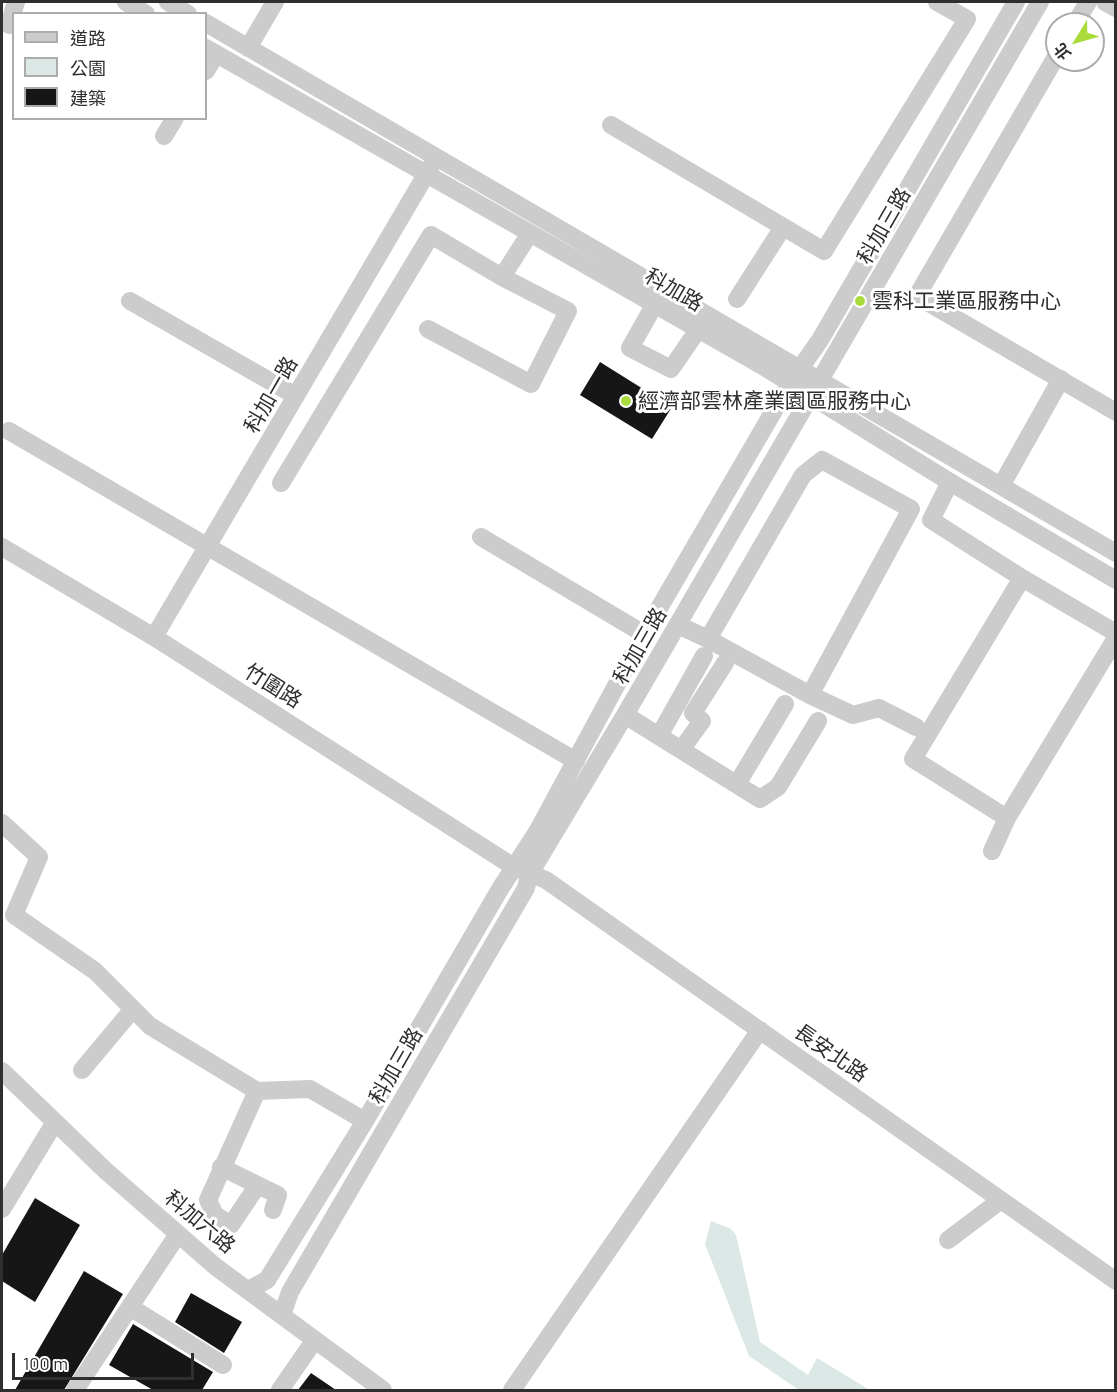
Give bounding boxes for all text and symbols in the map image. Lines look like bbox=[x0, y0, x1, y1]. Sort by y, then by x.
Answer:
legend bbox=[12, 12, 207, 120]
north arrow bbox=[1045, 12, 1105, 72]
text: 道路 bbox=[70, 27, 106, 49]
text: 北 bbox=[1049, 40, 1074, 64]
text: 公園 bbox=[70, 57, 106, 79]
text: 建築 bbox=[70, 87, 106, 109]
street label: 科加三路 bbox=[852, 183, 916, 269]
street label: 科加路 bbox=[640, 263, 708, 317]
place label: 雲科工業區服務中心 bbox=[872, 288, 1061, 314]
marker: 雲科工業區服務中心 bbox=[853, 294, 867, 308]
street label: 科加一路 bbox=[239, 352, 303, 438]
place label: 經濟部雲林產業園區服務中心 bbox=[638, 388, 911, 414]
marker: 經濟部雲林產業園區服務中心 bbox=[619, 394, 633, 408]
street label: 科加三路 bbox=[608, 603, 672, 689]
street label: 竹圍路 bbox=[240, 659, 306, 713]
street label: 長安北路 bbox=[789, 1019, 873, 1087]
street label: 科加三路 bbox=[364, 1023, 428, 1109]
street label: 科加六路 bbox=[160, 1185, 240, 1259]
scale bar bbox=[15, 1341, 196, 1379]
text: 100 m bbox=[23, 1352, 68, 1374]

